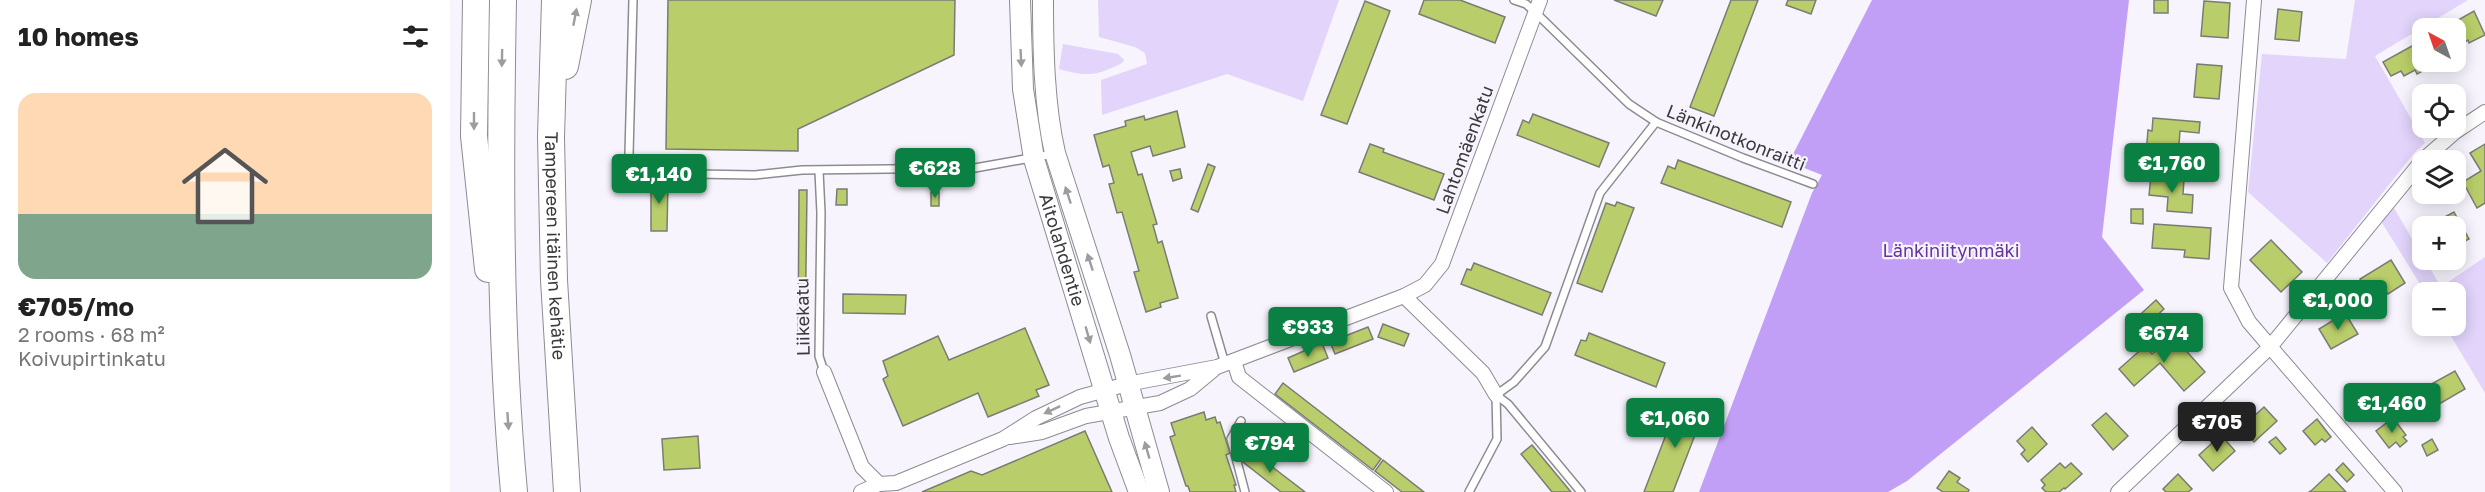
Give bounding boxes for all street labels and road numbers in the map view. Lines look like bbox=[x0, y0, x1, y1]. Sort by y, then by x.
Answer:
street label: Lahtomäenkatu bbox=[1431, 82, 1498, 217]
street label: Länkinotkonraitti bbox=[1663, 99, 1809, 175]
street label: Tampereen itäinen kehätie bbox=[541, 131, 571, 361]
street label: Aitolahdentie bbox=[1035, 191, 1090, 309]
street label: Liikekatu bbox=[790, 278, 814, 356]

